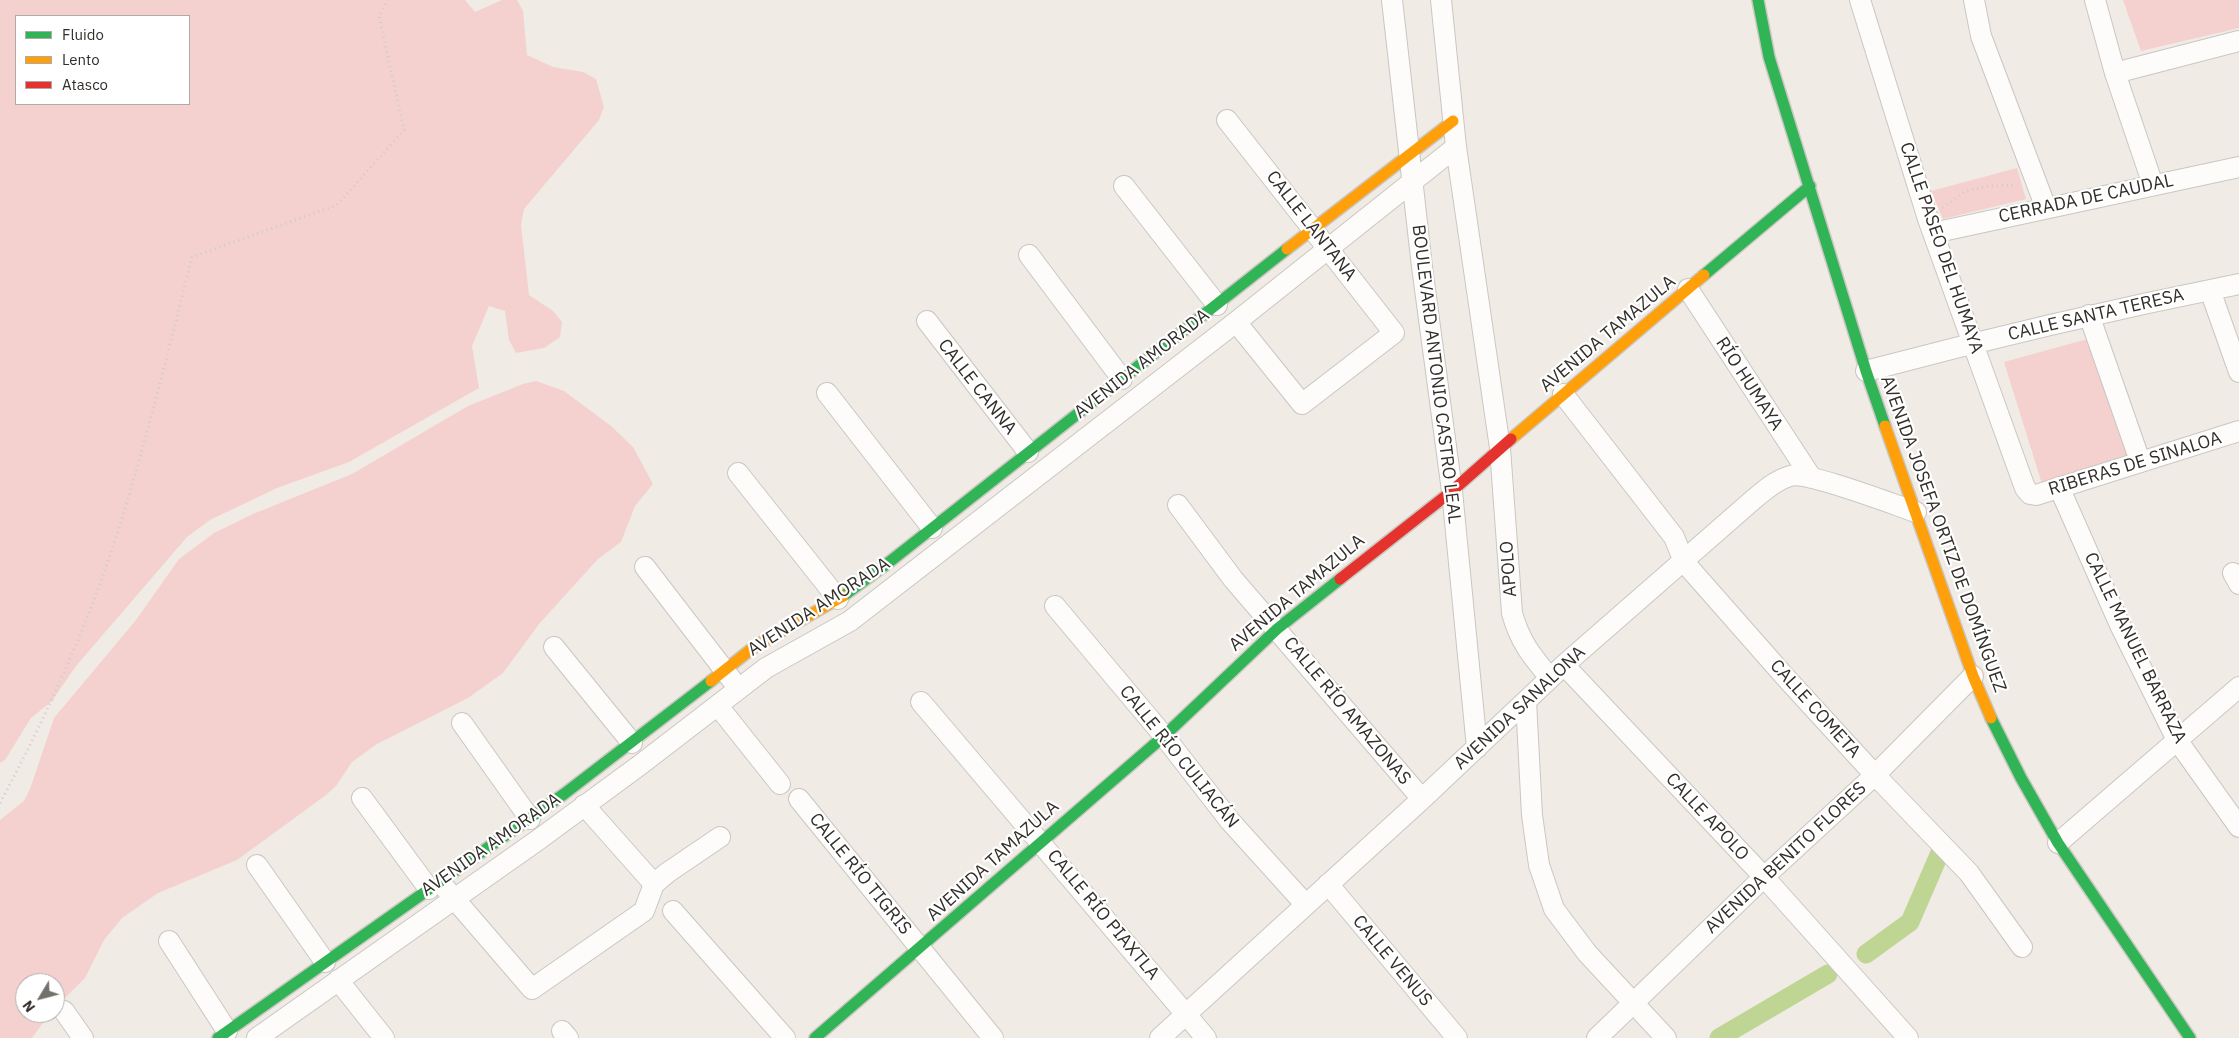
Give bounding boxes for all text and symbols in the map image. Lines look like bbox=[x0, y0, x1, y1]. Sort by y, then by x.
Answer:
legend bbox=[15, 15, 190, 105]
text: Fluido bbox=[62, 25, 104, 44]
text: Lento bbox=[62, 50, 100, 69]
text: Atasco bbox=[62, 75, 108, 94]
street label: CALLE PASEO DEL HUMAYA bbox=[1895, 139, 1987, 357]
street label: CALLE LANTANA bbox=[1261, 167, 1361, 285]
street label: CERRADA DE CAUDAL bbox=[1997, 170, 2175, 228]
street label: BOULEVARD ANTONIO CASTRO LEAL bbox=[1407, 223, 1465, 525]
street label: AVENIDA TAMAZULA bbox=[1536, 271, 1680, 397]
street label: CALLE SANTA TERESA bbox=[2006, 284, 2186, 346]
street label: AVENIDA AMORADA bbox=[1070, 305, 1214, 423]
street label: RÍO HUMAYA bbox=[1711, 333, 1787, 435]
street label: CALLE CANNA bbox=[933, 335, 1021, 439]
street label: AVENIDA JOSEFA ORTIZ DE DOMÍNGUEZ bbox=[1875, 373, 2011, 695]
street label: RIBERAS DE SINALOA bbox=[2046, 427, 2224, 501]
street label: AVENIDA TAMAZULA bbox=[1225, 530, 1369, 656]
street label: APOLO bbox=[1496, 540, 1522, 598]
street label: CALLE MANUEL BARRAZA bbox=[2079, 549, 2191, 747]
street label: AVENIDA AMORADA bbox=[744, 553, 894, 661]
street label: CALLE RÍO AMAZONAS bbox=[1279, 633, 1415, 789]
street label: AVENIDA SANALONA bbox=[1450, 642, 1590, 774]
street label: CALLE COMETA bbox=[1765, 655, 1865, 763]
street label: CALLE RÍO CULIACÁN bbox=[1115, 681, 1243, 833]
street label: CALLE APOLO bbox=[1661, 769, 1753, 865]
street label: AVENIDA BENITO FLORES bbox=[1701, 778, 1871, 938]
street label: AVENIDA AMORADA bbox=[417, 789, 565, 901]
street label: AVENIDA TAMAZULA bbox=[923, 796, 1063, 926]
street label: CALLE RÍO TIGRIS bbox=[804, 809, 916, 939]
street label: CALLE RÍO PIAXTLA bbox=[1042, 846, 1164, 984]
street label: CALLE VENUS bbox=[1348, 911, 1436, 1011]
north arrow bbox=[15, 973, 65, 1023]
text: N bbox=[19, 997, 39, 1016]

